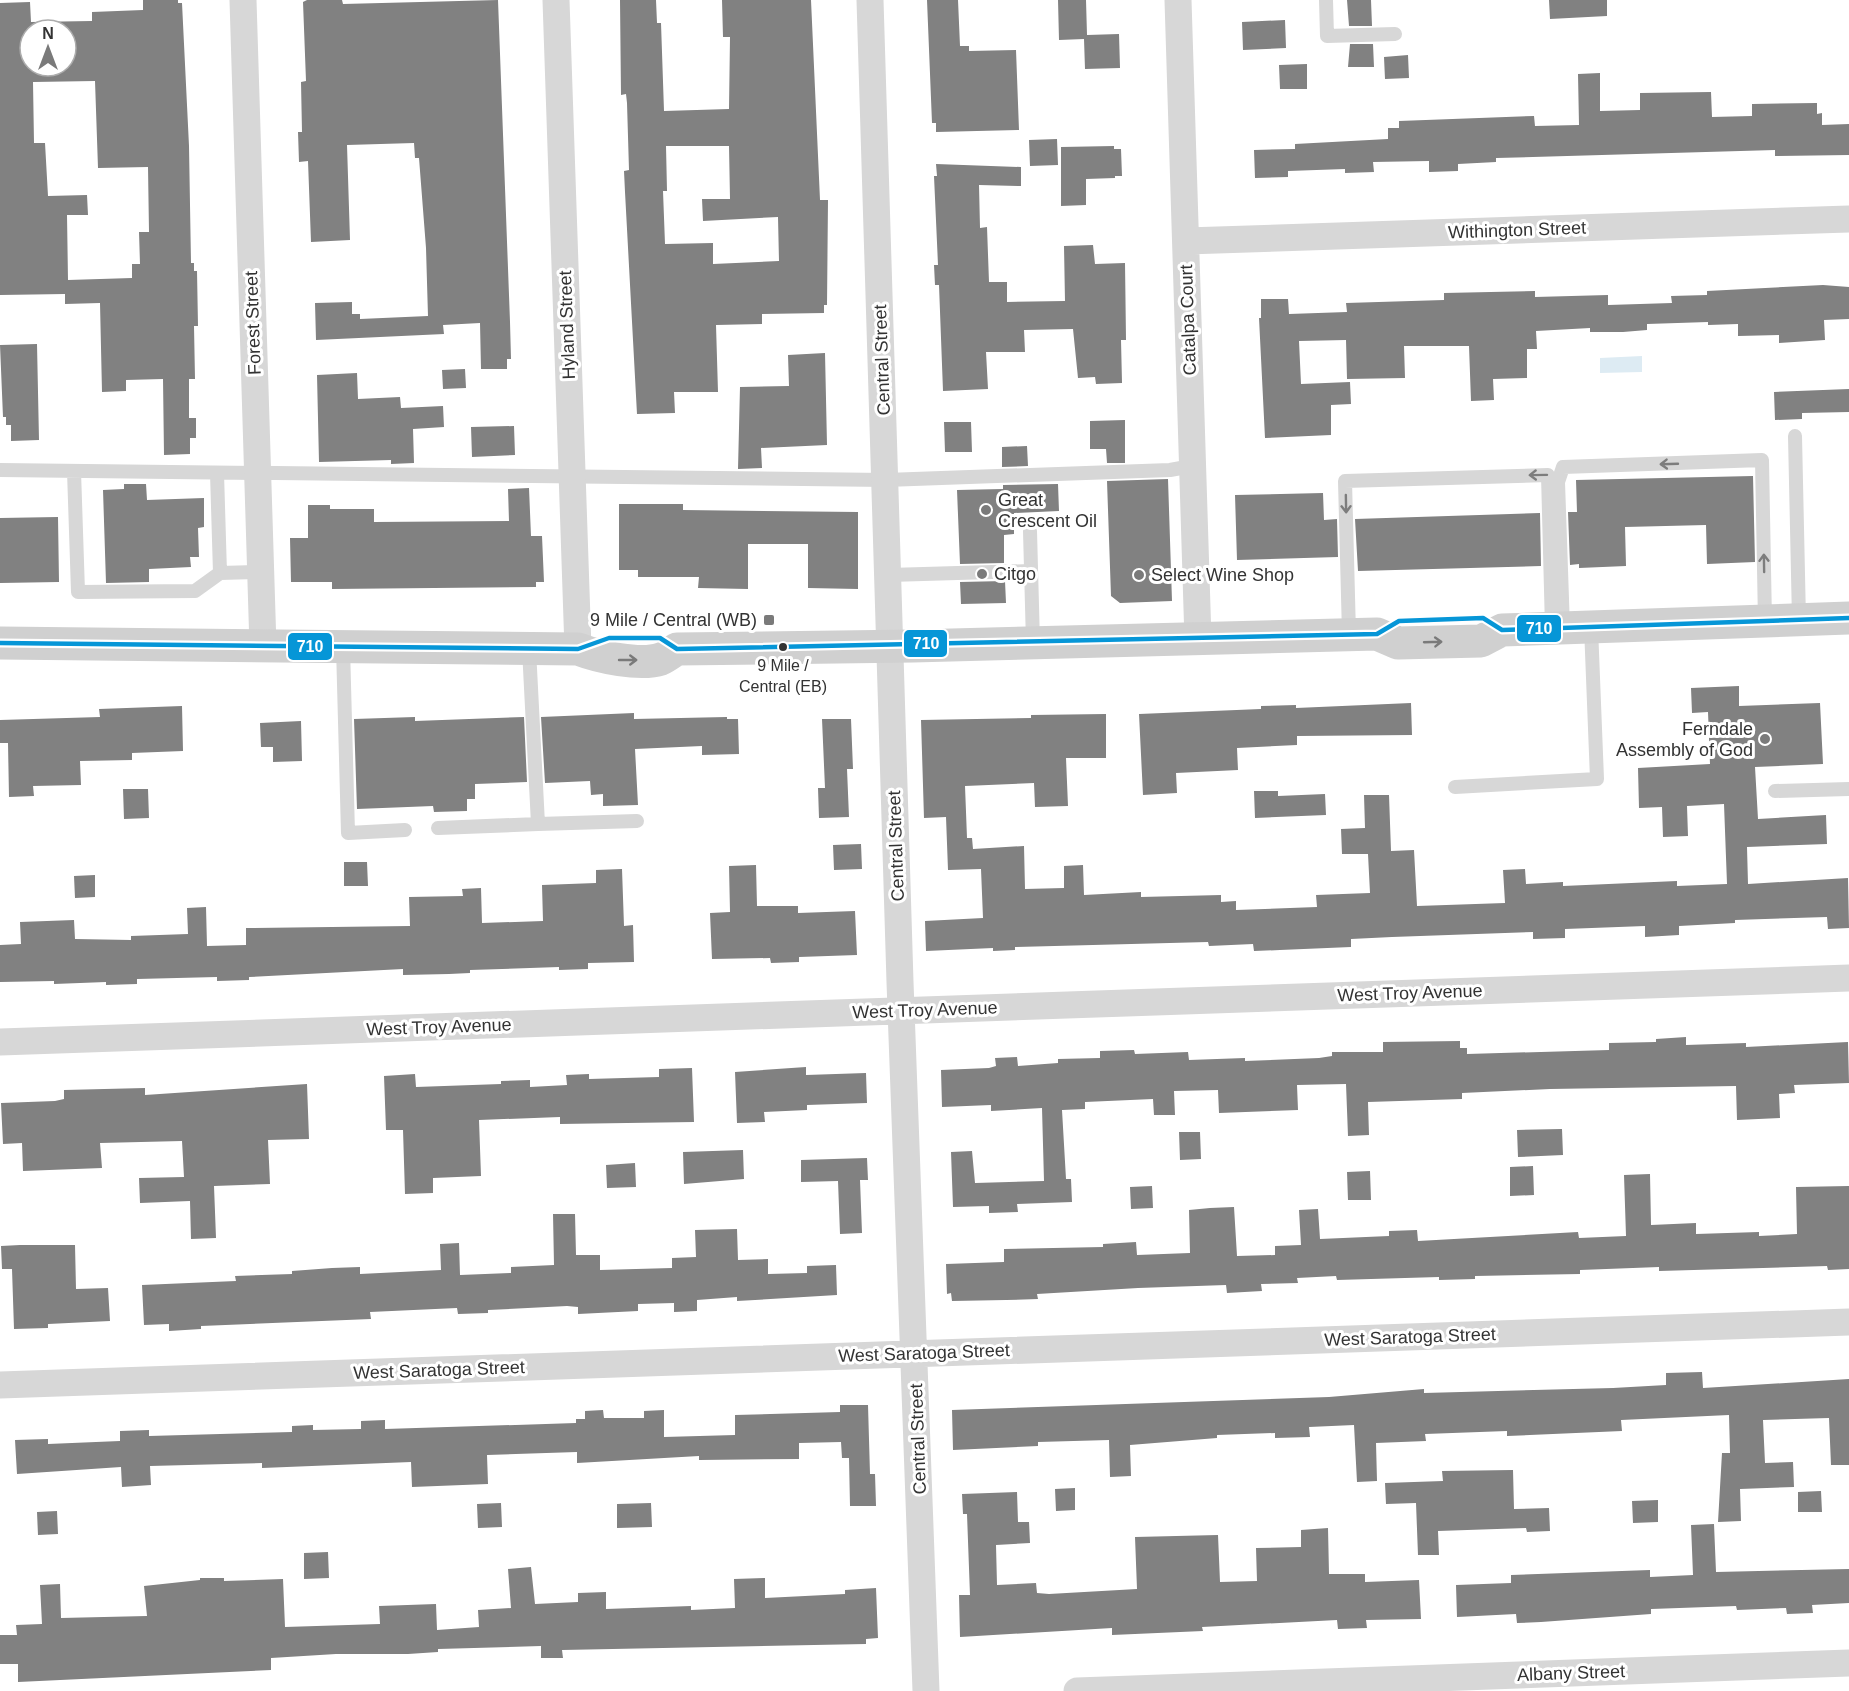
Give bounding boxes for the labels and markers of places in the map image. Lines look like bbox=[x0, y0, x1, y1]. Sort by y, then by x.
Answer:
place label: Great Crescent Oil bbox=[998, 490, 1097, 531]
marker: Great Crescent Oil bbox=[979, 503, 993, 517]
place label: Citgo bbox=[994, 564, 1036, 584]
place label: Select Wine Shop bbox=[1151, 565, 1294, 585]
marker: Citgo bbox=[975, 567, 989, 581]
marker: Select Wine Shop bbox=[1132, 568, 1146, 582]
place label: 9 Mile / Central (WB) bbox=[590, 610, 757, 630]
marker: 9 Mile / Central (WB) bbox=[762, 613, 776, 627]
marker: 9 Mile / Central (EB) bbox=[777, 641, 789, 653]
place label: 9 Mile / Central (EB) bbox=[739, 657, 827, 695]
place label: Ferndale Assembly of God bbox=[1616, 719, 1753, 760]
marker: Ferndale Assembly of God bbox=[1758, 732, 1772, 746]

